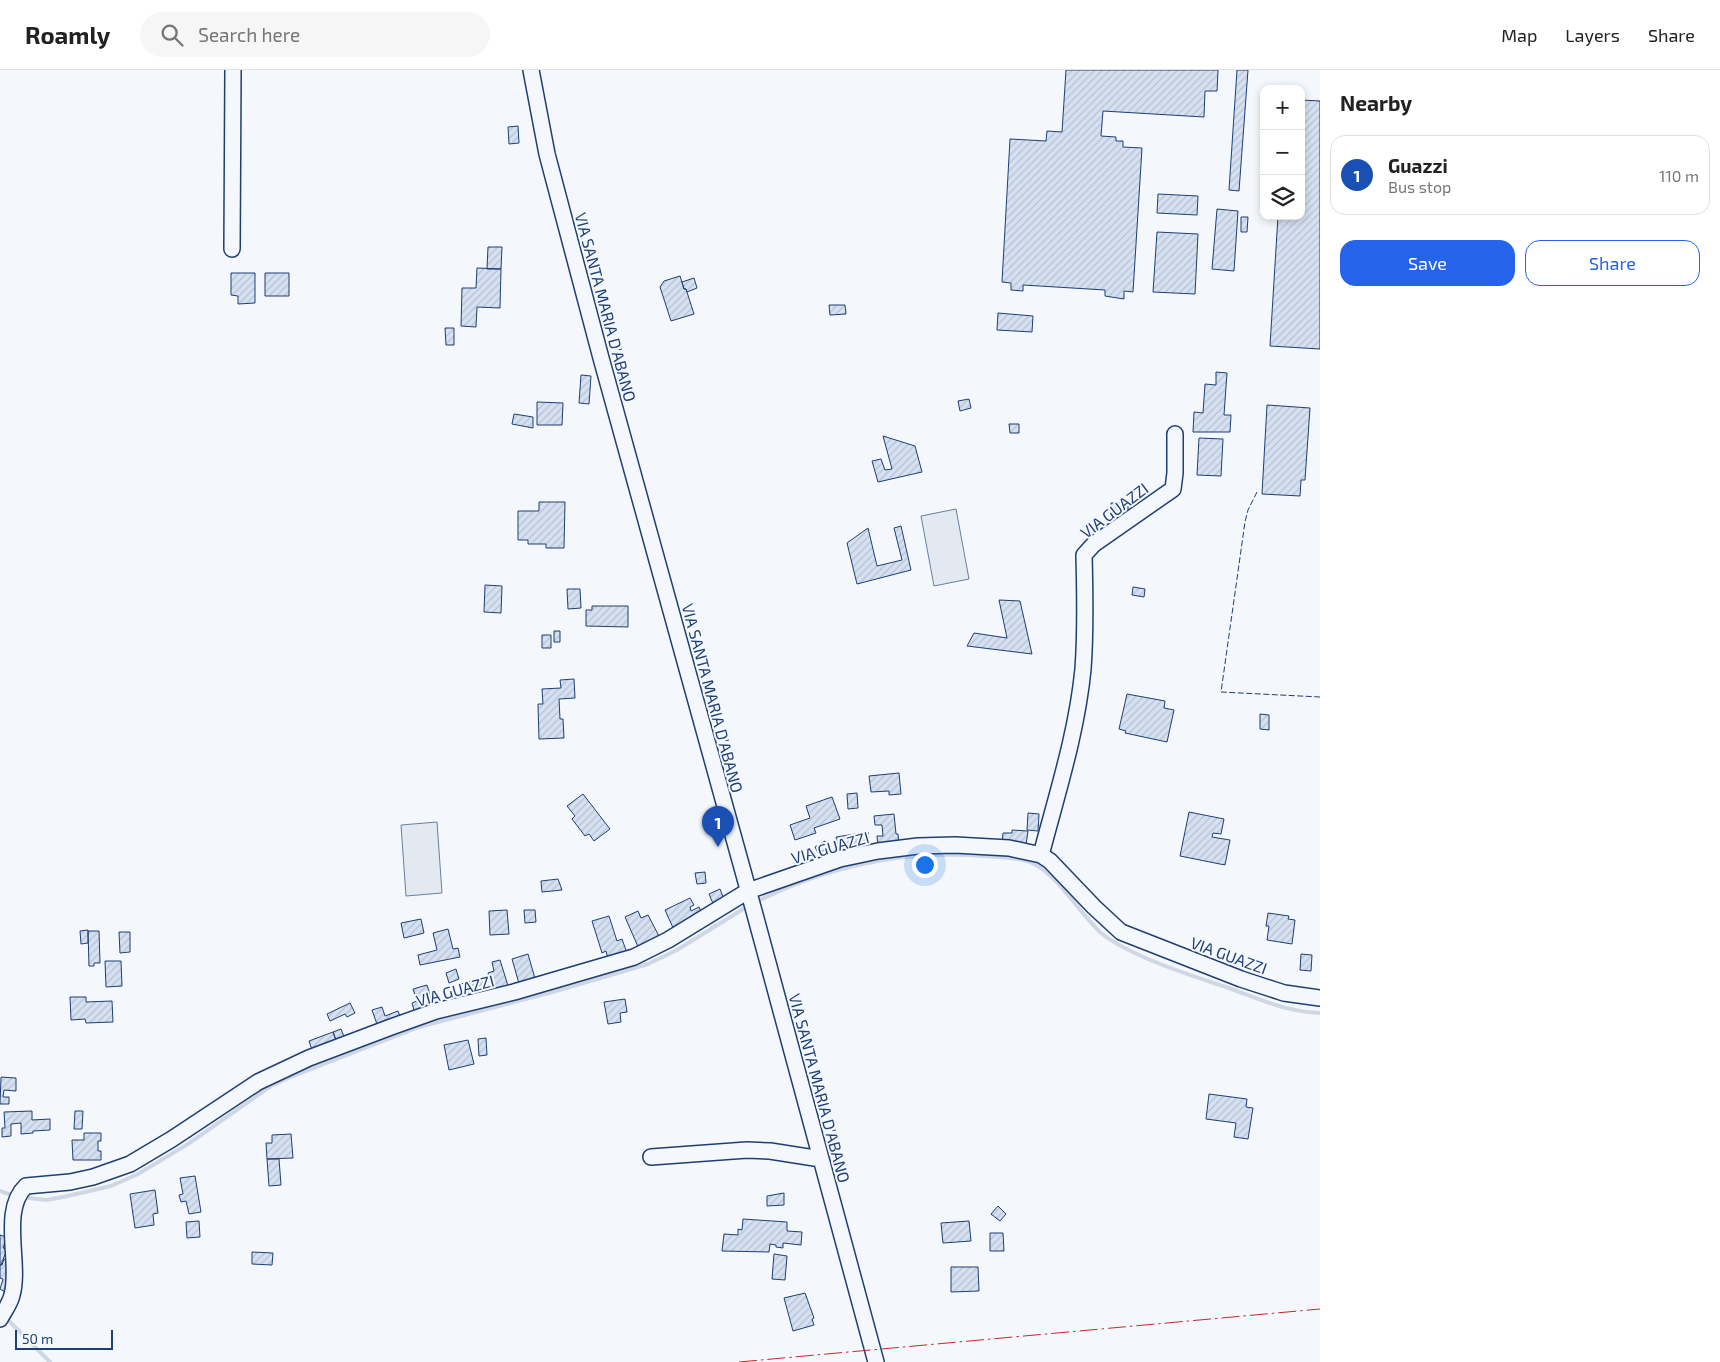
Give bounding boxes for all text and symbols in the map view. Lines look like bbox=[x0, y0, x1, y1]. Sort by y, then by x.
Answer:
search box bbox=[140, 12, 490, 57]
text: Roamly bbox=[25, 20, 110, 49]
icon: search bbox=[158, 21, 186, 49]
text: Search here bbox=[198, 23, 300, 46]
text: Map bbox=[1501, 24, 1537, 46]
text: Layers bbox=[1565, 24, 1620, 46]
text: Share bbox=[1648, 24, 1695, 46]
map controls bbox=[1260, 85, 1305, 220]
button: + bbox=[1260, 85, 1305, 130]
text: Nearby bbox=[1340, 90, 1412, 115]
button: − bbox=[1260, 130, 1305, 175]
text: Guazzi bbox=[1388, 154, 1448, 177]
text: 1 bbox=[1354, 166, 1360, 185]
text: 110 m bbox=[1659, 166, 1699, 185]
button: layers bbox=[1260, 175, 1305, 220]
text: Bus stop bbox=[1388, 177, 1451, 196]
street label: VIA SANTA MARIA D'ABANO bbox=[572, 210, 640, 404]
button: Save bbox=[1340, 240, 1515, 286]
button: Share bbox=[1525, 240, 1700, 286]
street label: VIA GUAZZI bbox=[1076, 478, 1152, 542]
street label: VIA SANTA MARIA D'ABANO bbox=[679, 601, 747, 795]
pin: 1 bbox=[702, 806, 734, 847]
street label: VIA GUAZZI bbox=[789, 827, 871, 867]
your location bbox=[912, 852, 938, 878]
street label: VIA GUAZZI bbox=[1188, 932, 1270, 978]
street label: VIA GUAZZI bbox=[414, 970, 496, 1010]
street label: VIA SANTA MARIA D'ABANO bbox=[786, 991, 854, 1185]
scale bar bbox=[15, 1327, 112, 1350]
text: 50 m bbox=[22, 1330, 53, 1347]

